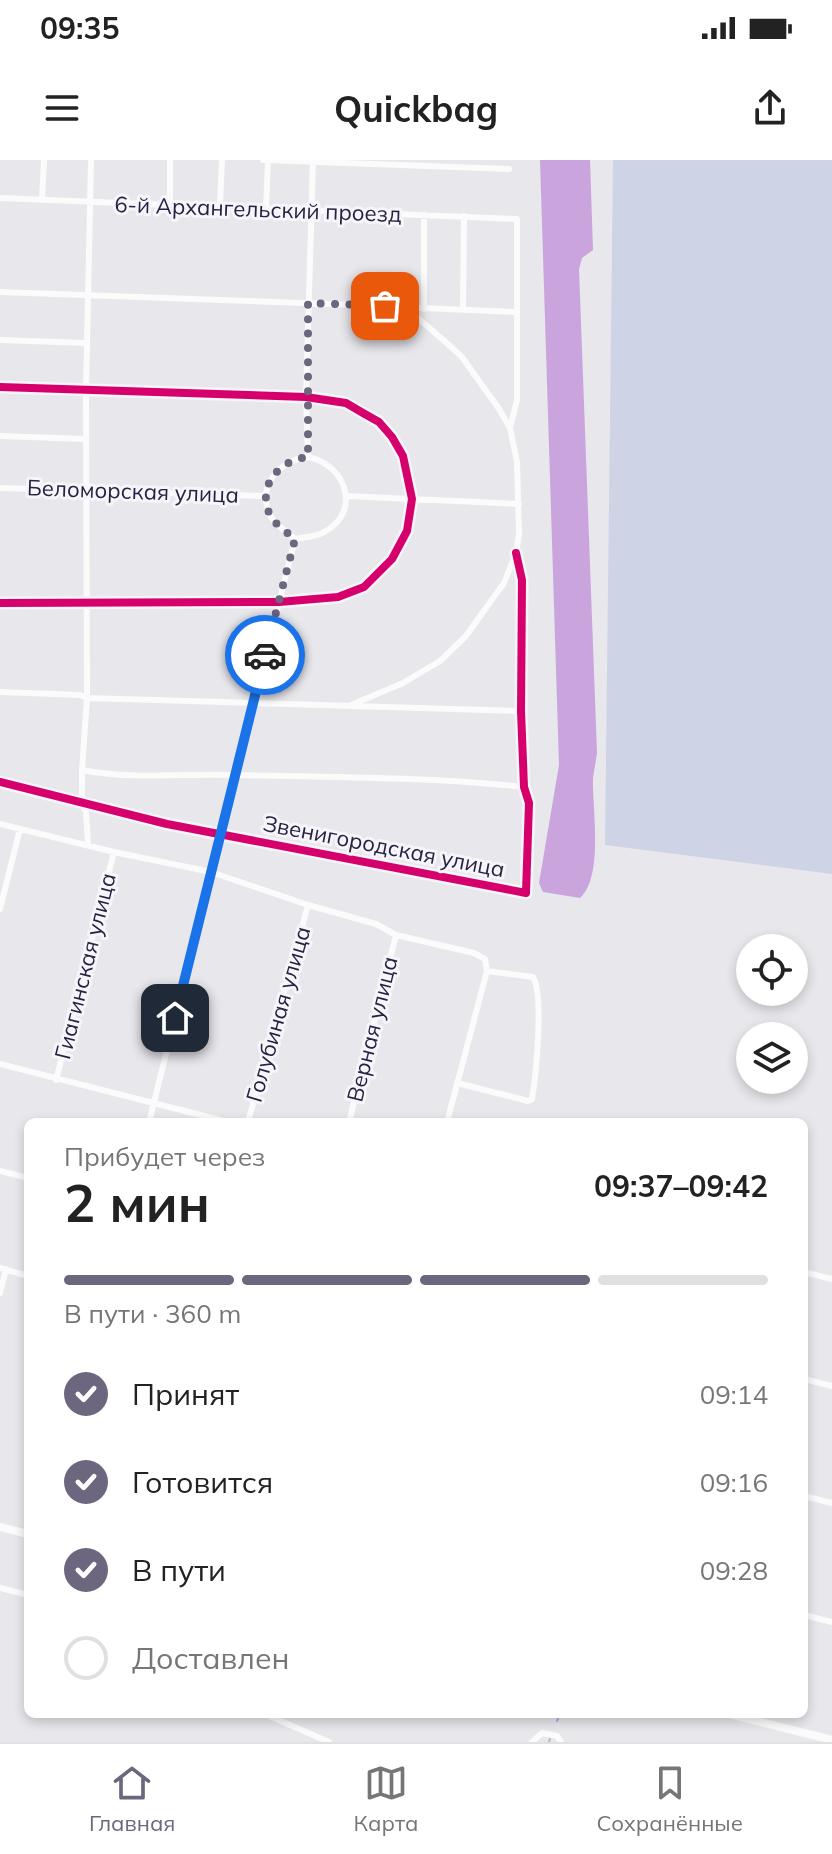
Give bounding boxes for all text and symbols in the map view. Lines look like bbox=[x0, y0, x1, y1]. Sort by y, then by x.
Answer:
text: 09:35 bbox=[40, 9, 119, 47]
icon: menu bbox=[40, 86, 84, 130]
text: Quickbag bbox=[334, 86, 498, 131]
icon: share bbox=[748, 86, 792, 130]
street label: 6-й Архангельский проезд bbox=[114, 190, 402, 228]
pin bbox=[351, 272, 419, 340]
icon: bag bbox=[363, 284, 407, 328]
street label: Беломорская улица bbox=[27, 473, 239, 509]
courier bbox=[225, 615, 305, 695]
icon: car bbox=[243, 633, 287, 677]
street label: Звенигородская улица bbox=[261, 809, 507, 883]
street label: Гиагинская улица bbox=[48, 870, 122, 1062]
street label: Голубиная улица bbox=[240, 923, 316, 1105]
map controls bbox=[736, 934, 808, 1094]
button: locate bbox=[736, 934, 808, 1006]
street label: Верная улица bbox=[340, 953, 404, 1105]
pin bbox=[141, 984, 209, 1052]
icon: home bbox=[153, 996, 197, 1040]
button: layers bbox=[736, 1022, 808, 1094]
text: Прибудет через bbox=[64, 1140, 265, 1173]
text: 09:37–09:42 bbox=[594, 1167, 768, 1205]
text: 2 мин bbox=[64, 1170, 210, 1235]
text: В пути · 360 m bbox=[64, 1297, 241, 1330]
icon: check bbox=[64, 1372, 108, 1416]
text: Принят bbox=[132, 1375, 239, 1413]
text: 09:14 bbox=[700, 1378, 768, 1411]
icon: check bbox=[64, 1460, 108, 1504]
text: Готовится bbox=[132, 1463, 273, 1501]
text: 09:16 bbox=[700, 1466, 768, 1499]
icon: check bbox=[64, 1548, 108, 1592]
text: В пути bbox=[132, 1551, 226, 1589]
text: 09:28 bbox=[700, 1554, 768, 1587]
text: Доставлен bbox=[132, 1639, 290, 1677]
tab: Главная bbox=[89, 1761, 175, 1837]
tab: Карта bbox=[354, 1761, 418, 1837]
tab: Сохранённые bbox=[596, 1761, 743, 1837]

